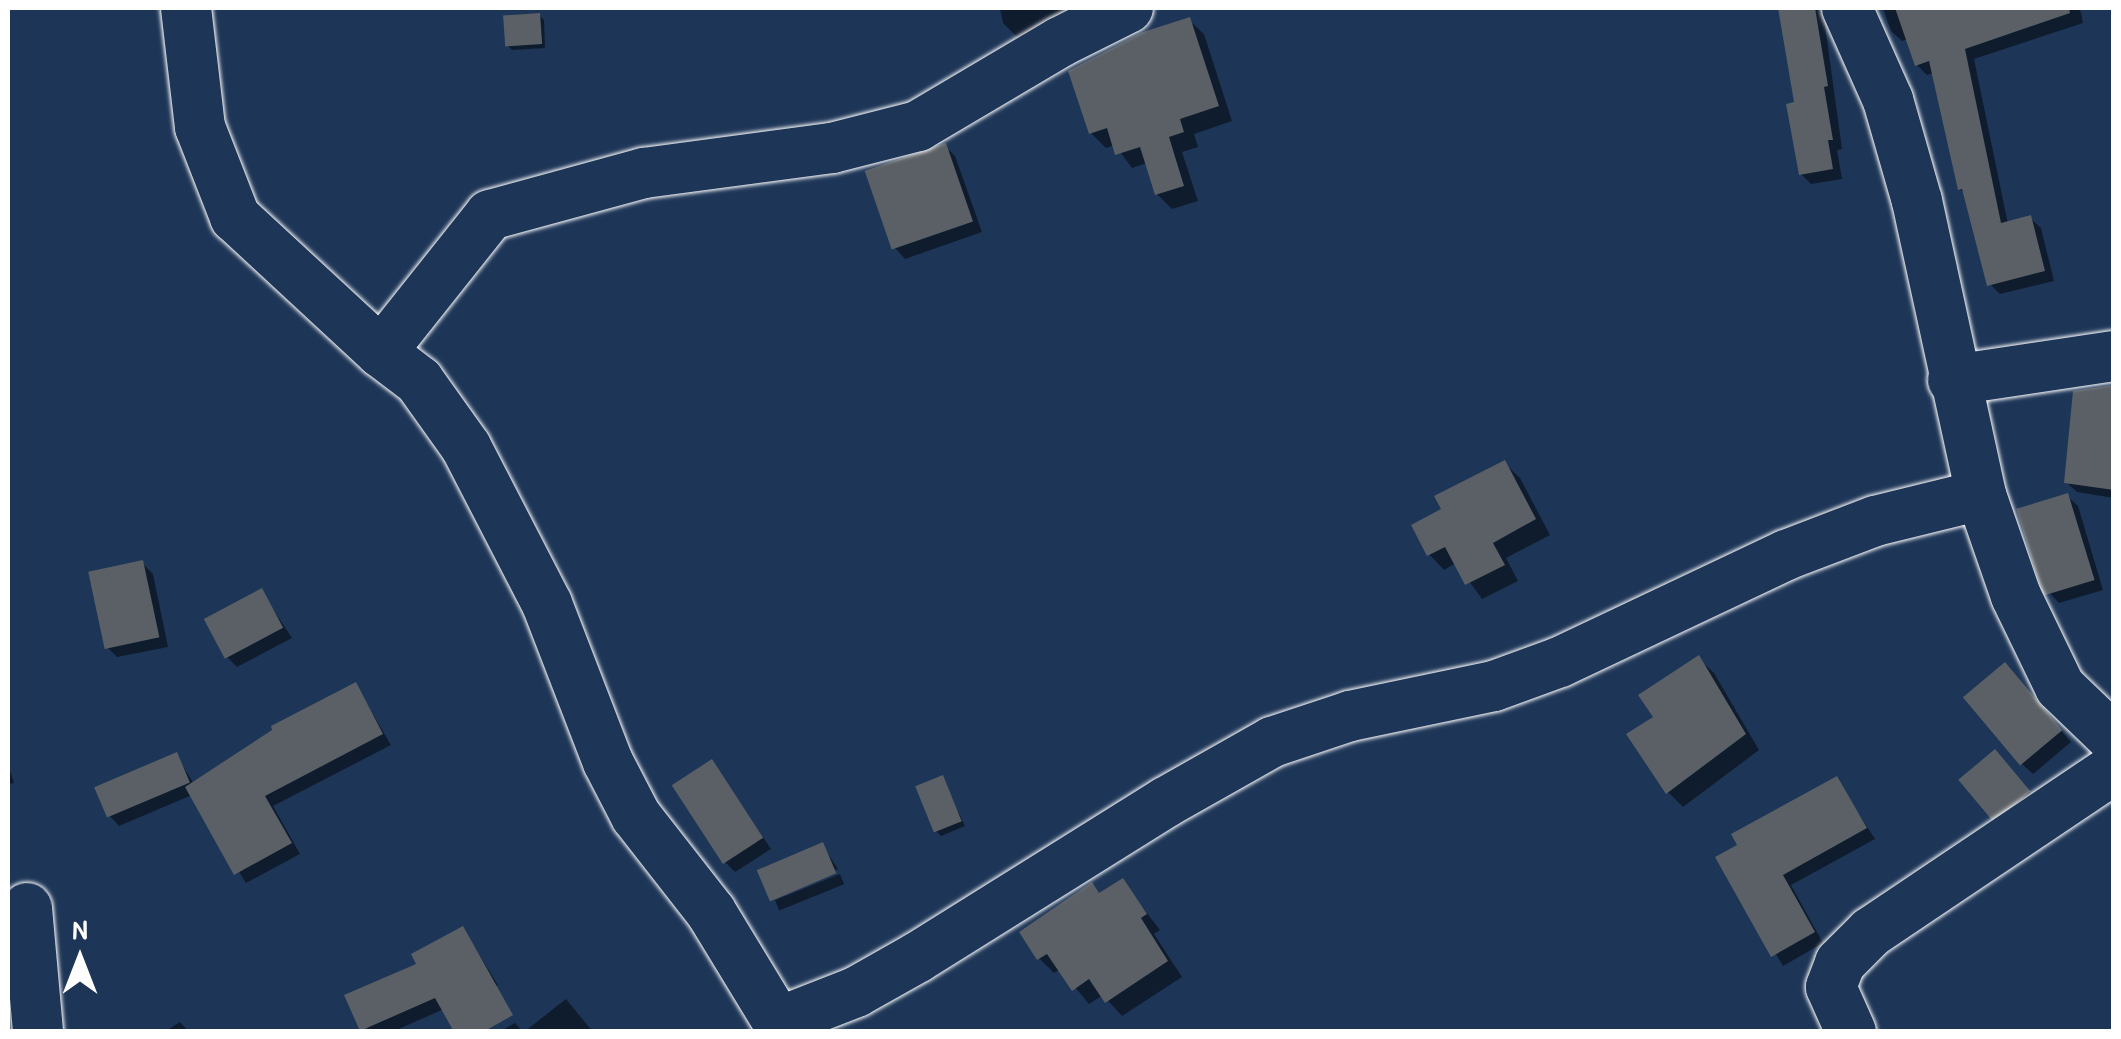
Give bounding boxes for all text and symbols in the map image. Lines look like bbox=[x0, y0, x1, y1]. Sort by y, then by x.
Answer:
north arrow bbox=[30, 909, 130, 1009]
text: N bbox=[73, 910, 87, 948]

